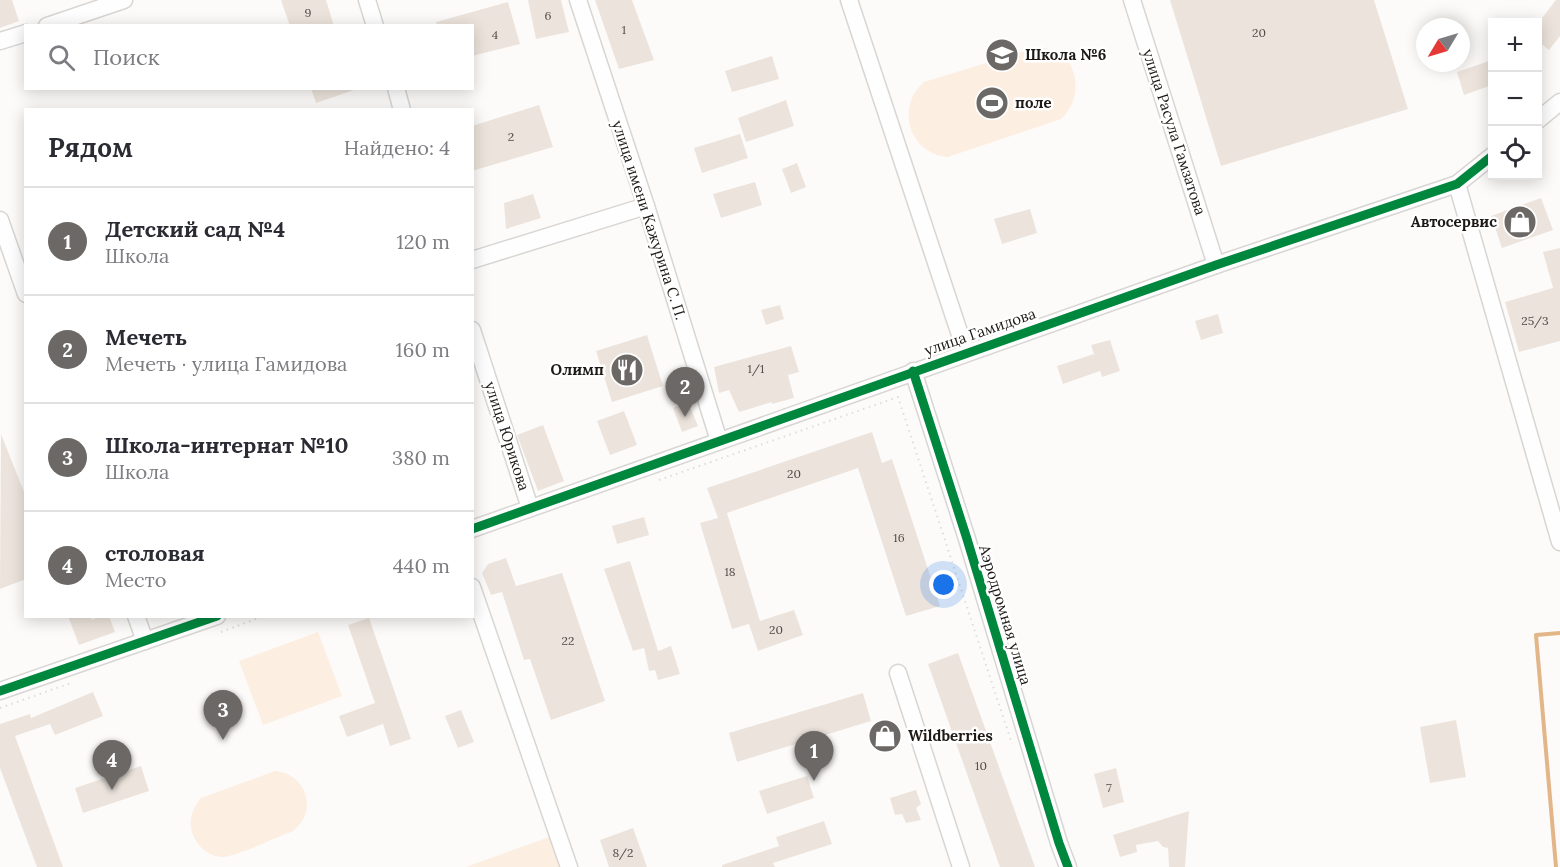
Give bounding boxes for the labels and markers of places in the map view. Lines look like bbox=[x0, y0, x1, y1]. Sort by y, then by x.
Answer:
school or university icon: Школа №6 bbox=[984, 37, 1020, 73]
place label: Школа №6 bbox=[1025, 45, 1107, 64]
sports icon: поле bbox=[974, 85, 1010, 121]
place label: поле bbox=[1015, 93, 1052, 112]
shop icon: Автосервис bbox=[1502, 204, 1538, 240]
place label: Автосервис bbox=[1411, 212, 1497, 231]
restaurant icon: Олимп bbox=[609, 352, 645, 388]
place label: Олимп bbox=[551, 360, 604, 379]
pin: 2 bbox=[666, 368, 704, 417]
pin: 3 bbox=[204, 690, 242, 740]
shop icon: Wildberries bbox=[867, 718, 903, 754]
place label: Wildberries bbox=[908, 726, 993, 745]
pin: 1 bbox=[794, 732, 834, 781]
pin: 4 bbox=[92, 740, 132, 790]

